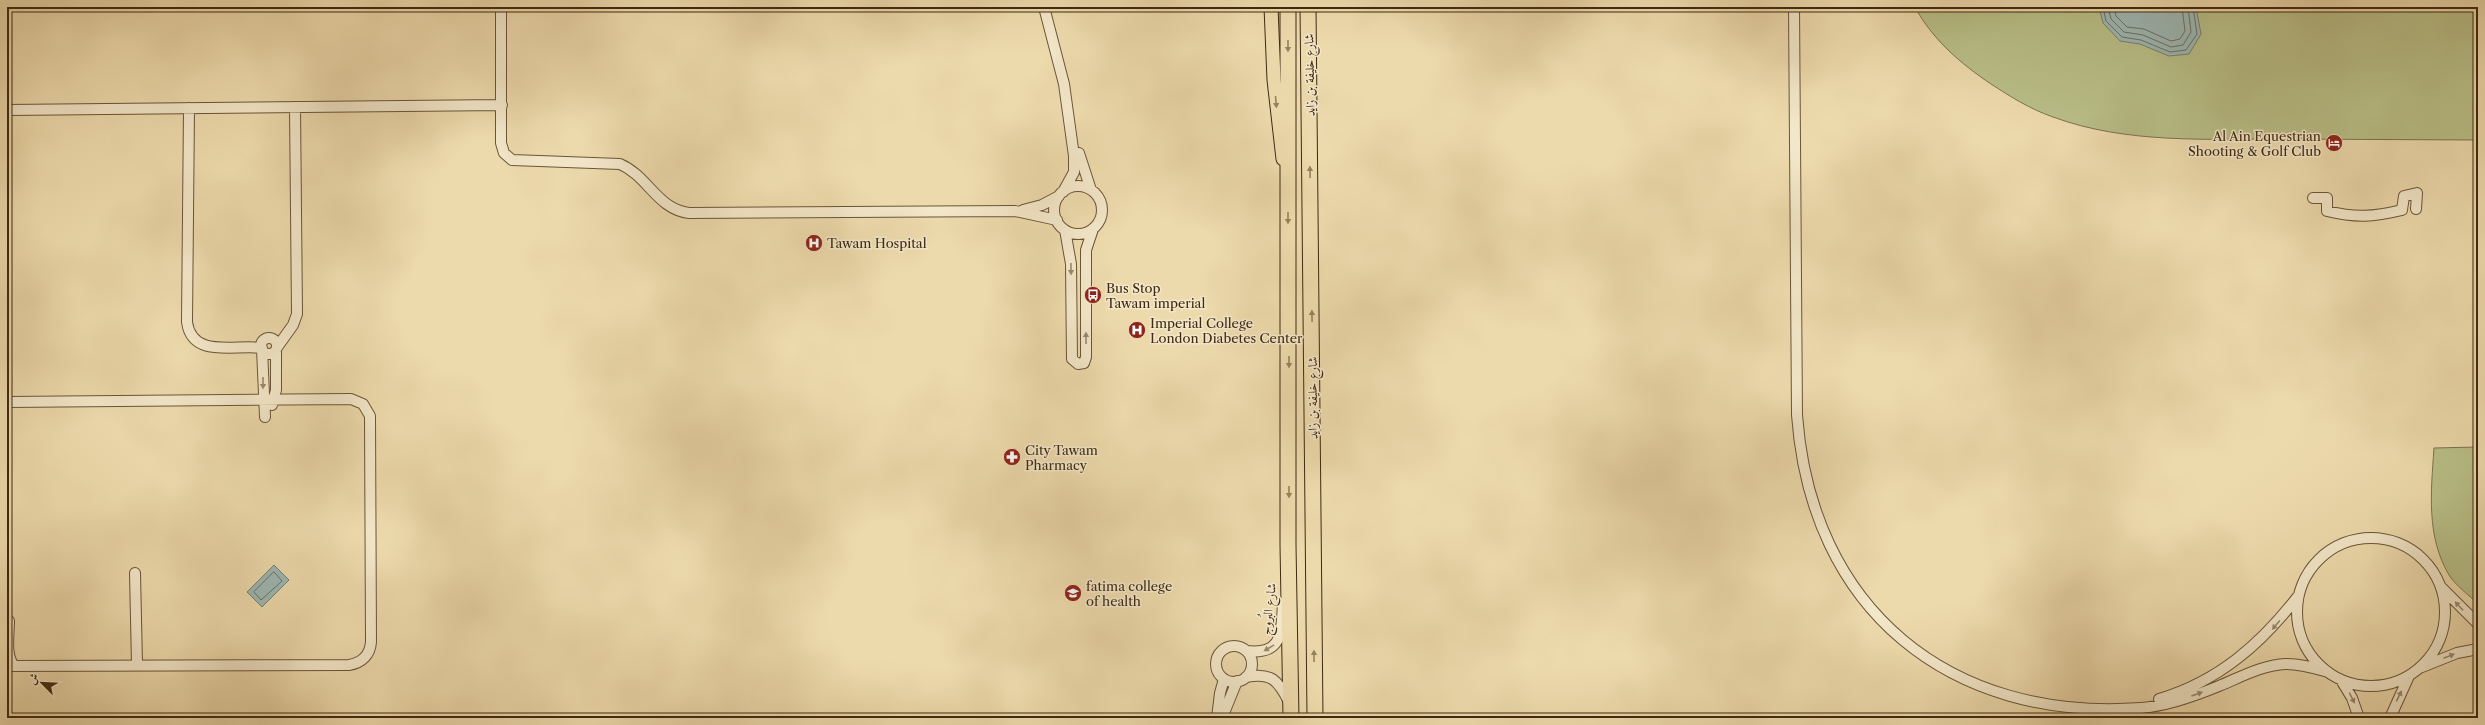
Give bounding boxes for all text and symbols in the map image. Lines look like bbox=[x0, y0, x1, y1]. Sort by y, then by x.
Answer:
street label: شارع خليفة بن زايد bbox=[1300, 33, 1322, 116]
one-way arrow bbox=[1285, 40, 1291, 53]
one-way arrow bbox=[1273, 96, 1280, 108]
place label: Al Ain Equestrian Shooting & Golf Club bbox=[2188, 128, 2321, 159]
hotel icon: Al Ain Equestrian Shooting & Golf Club bbox=[2324, 133, 2344, 153]
one-way arrow bbox=[1307, 165, 1313, 178]
one-way arrow bbox=[1285, 212, 1291, 225]
hospital icon: Tawam Hospital bbox=[804, 233, 824, 253]
place label: Tawam Hospital bbox=[827, 235, 927, 251]
one-way arrow bbox=[1068, 263, 1074, 276]
place label: Bus Stop Tawam imperial bbox=[1106, 280, 1205, 311]
bus stop icon: Bus Stop Tawam imperial bbox=[1083, 285, 1103, 305]
one-way arrow bbox=[1309, 309, 1315, 322]
place label: Imperial College London Diabetes Center bbox=[1150, 315, 1303, 346]
hospital icon: Imperial College London Diabetes Center bbox=[1127, 320, 1147, 340]
one-way arrow bbox=[1083, 331, 1089, 344]
one-way arrow bbox=[1286, 356, 1292, 369]
street label: شارع خليفة بن زايد bbox=[1304, 357, 1324, 439]
one-way arrow bbox=[260, 377, 266, 390]
place label: City Tawam Pharmacy bbox=[1025, 442, 1098, 473]
pharmacy icon: City Tawam Pharmacy bbox=[1002, 447, 1022, 467]
one-way arrow bbox=[1286, 486, 1292, 499]
place label: fatima college of health bbox=[1086, 578, 1172, 609]
street label: شارع البُروج bbox=[1255, 582, 1283, 636]
school or university icon: fatima college of health bbox=[1063, 583, 1083, 603]
one-way arrow bbox=[2454, 601, 2464, 611]
one-way arrow bbox=[2271, 619, 2280, 630]
one-way arrow bbox=[1263, 645, 1275, 652]
one-way arrow bbox=[1311, 649, 1317, 662]
one-way arrow bbox=[2443, 653, 2455, 659]
north arrow bbox=[22, 663, 62, 703]
text: ش bbox=[24, 671, 42, 687]
one-way arrow bbox=[2192, 691, 2204, 697]
one-way arrow bbox=[2396, 691, 2402, 702]
one-way arrow bbox=[2349, 692, 2355, 704]

